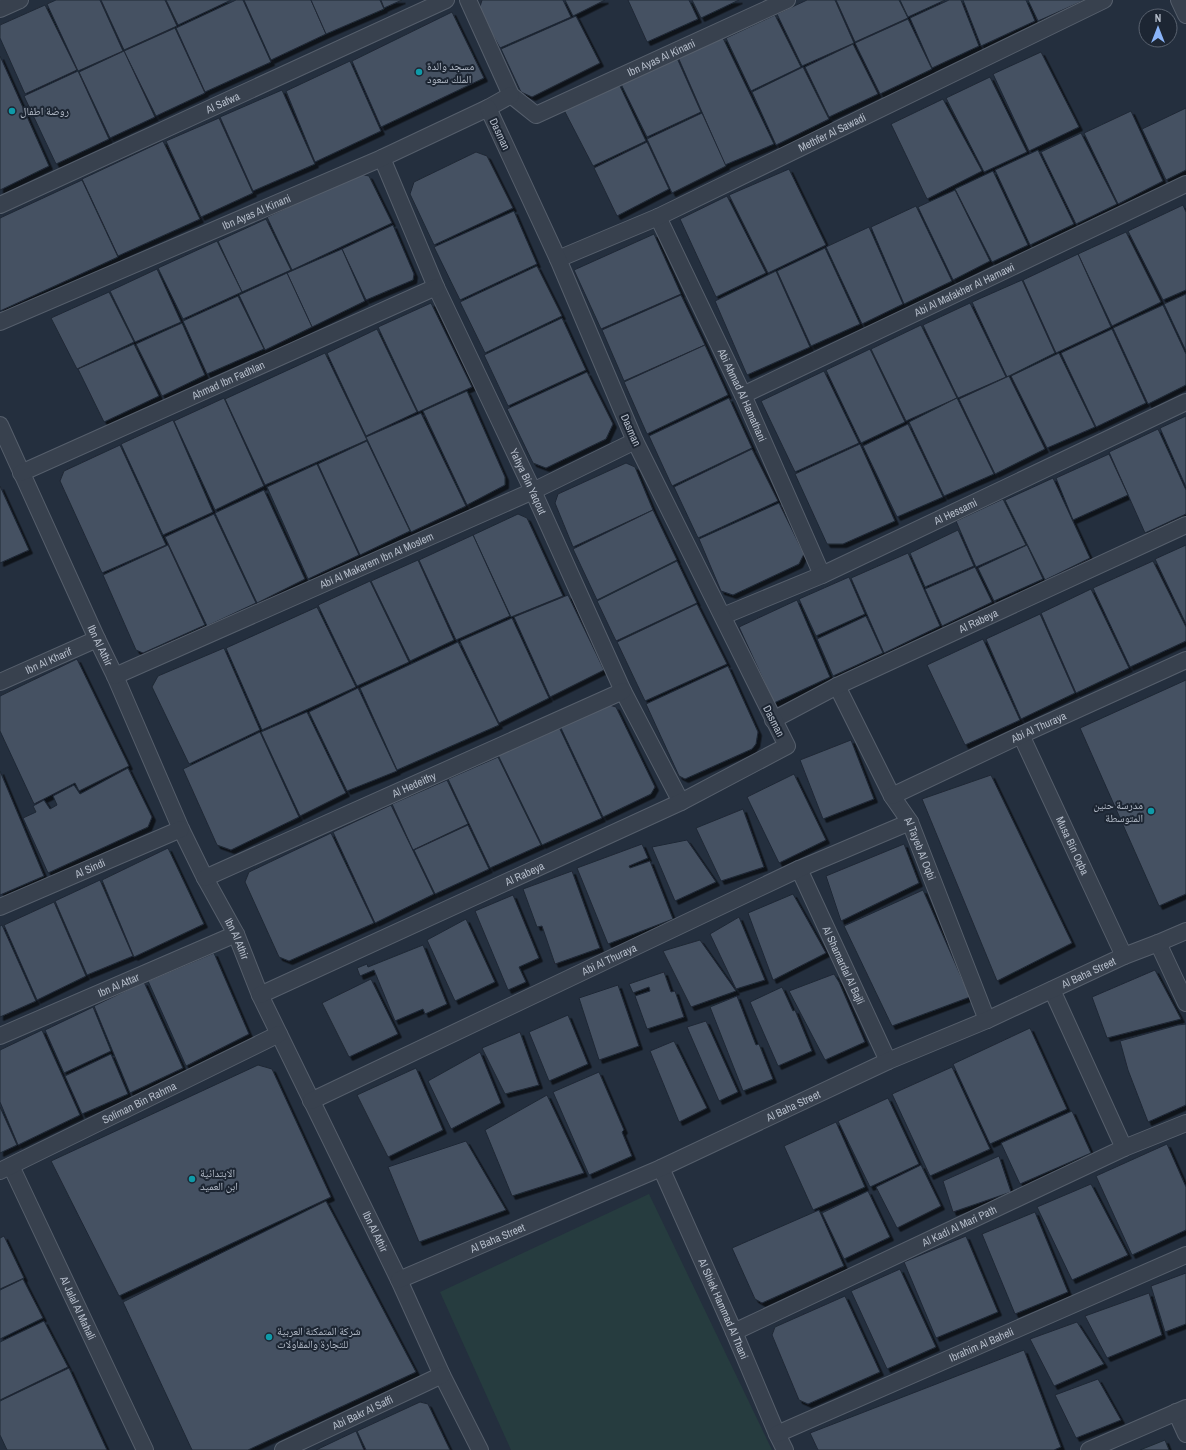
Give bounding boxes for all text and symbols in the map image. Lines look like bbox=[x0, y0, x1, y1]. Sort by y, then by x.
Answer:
north arrow bbox=[1138, 8, 1178, 48]
text: N bbox=[1155, 11, 1161, 25]
street label: Ibn Ayas Al Kinani bbox=[625, 36, 697, 79]
place label: مسجد والدة الملك سعود bbox=[427, 59, 474, 86]
marker: مسجد والدة الملك سعود bbox=[414, 67, 424, 77]
street label: Al Safwa bbox=[203, 89, 242, 117]
place label: روضة اطفال bbox=[20, 104, 69, 118]
marker: روضة اطفال bbox=[7, 106, 17, 116]
street label: Methfer Al Sawadi bbox=[796, 110, 868, 155]
street label: Dasman bbox=[487, 116, 513, 152]
street label: Ibn Ayas Al Kinani bbox=[220, 191, 293, 233]
street label: Abi Al Mafakher Al Hamawi bbox=[911, 260, 1017, 320]
street label: Abi Ahmad Al Hamathani bbox=[714, 345, 770, 444]
street label: Ahmad Ibn Fadhlan bbox=[189, 358, 267, 403]
street label: Dasman bbox=[618, 412, 644, 448]
street label: Yahya Bin Yaqout bbox=[507, 446, 550, 517]
street label: Al Hessami bbox=[931, 495, 979, 528]
street label: Abi Al Makarem Ibn Al Moslem bbox=[316, 529, 436, 592]
street label: Al Rabeya bbox=[955, 606, 1000, 636]
street label: Ibn Al Athir bbox=[84, 623, 116, 668]
street label: Ibn Al Kharif bbox=[23, 644, 74, 677]
street label: Dasman bbox=[760, 703, 788, 739]
street label: Abi Al Thuraya bbox=[1008, 708, 1068, 746]
street label: Al Hedeithy bbox=[389, 768, 439, 801]
place label: مدرسة حنين المتوسطة bbox=[1093, 798, 1143, 825]
marker: مدرسة حنين المتوسطة bbox=[1146, 806, 1156, 816]
street label: Al Tayeb Al Oqbi bbox=[901, 813, 939, 882]
street label: Musa Bin Oqba bbox=[1053, 814, 1092, 877]
street label: Al Sindi bbox=[72, 856, 107, 881]
street label: Al Rabeya bbox=[502, 859, 546, 889]
street label: Ibn Al Athir bbox=[222, 916, 252, 961]
street label: Al Shamardal Al Bajli bbox=[819, 923, 868, 1006]
street label: Abi Al Thuraya bbox=[578, 940, 639, 979]
street label: Al Baha Street bbox=[1058, 954, 1118, 992]
street label: Ibn Al Attar bbox=[96, 970, 141, 1000]
street label: Soliman Bin Rahma bbox=[100, 1079, 179, 1127]
street label: Al Baha Street bbox=[763, 1087, 823, 1125]
place label: الابتدائية ابن العميد bbox=[200, 1166, 238, 1193]
marker: الابتدائية ابن العميد bbox=[187, 1174, 197, 1184]
street label: Al Kadi Al Mari Path bbox=[919, 1202, 999, 1250]
street label: Ibn Al Athir bbox=[359, 1209, 391, 1254]
street label: Al Baha Street bbox=[467, 1220, 527, 1256]
street label: Al Shiek Hammad Al Thani bbox=[695, 1255, 752, 1361]
street label: Al Jalal Al Mahali bbox=[57, 1273, 99, 1342]
place label: شركة المتمكنة العربية للتجارة والمقاولات bbox=[277, 1324, 360, 1351]
street label: Ibrahim Al Baheli bbox=[947, 1324, 1016, 1365]
marker: شركة المتمكنة العربية للتجارة والمقاولات bbox=[264, 1332, 274, 1342]
street label: Abi Bakr Al Saffi bbox=[329, 1392, 395, 1433]

